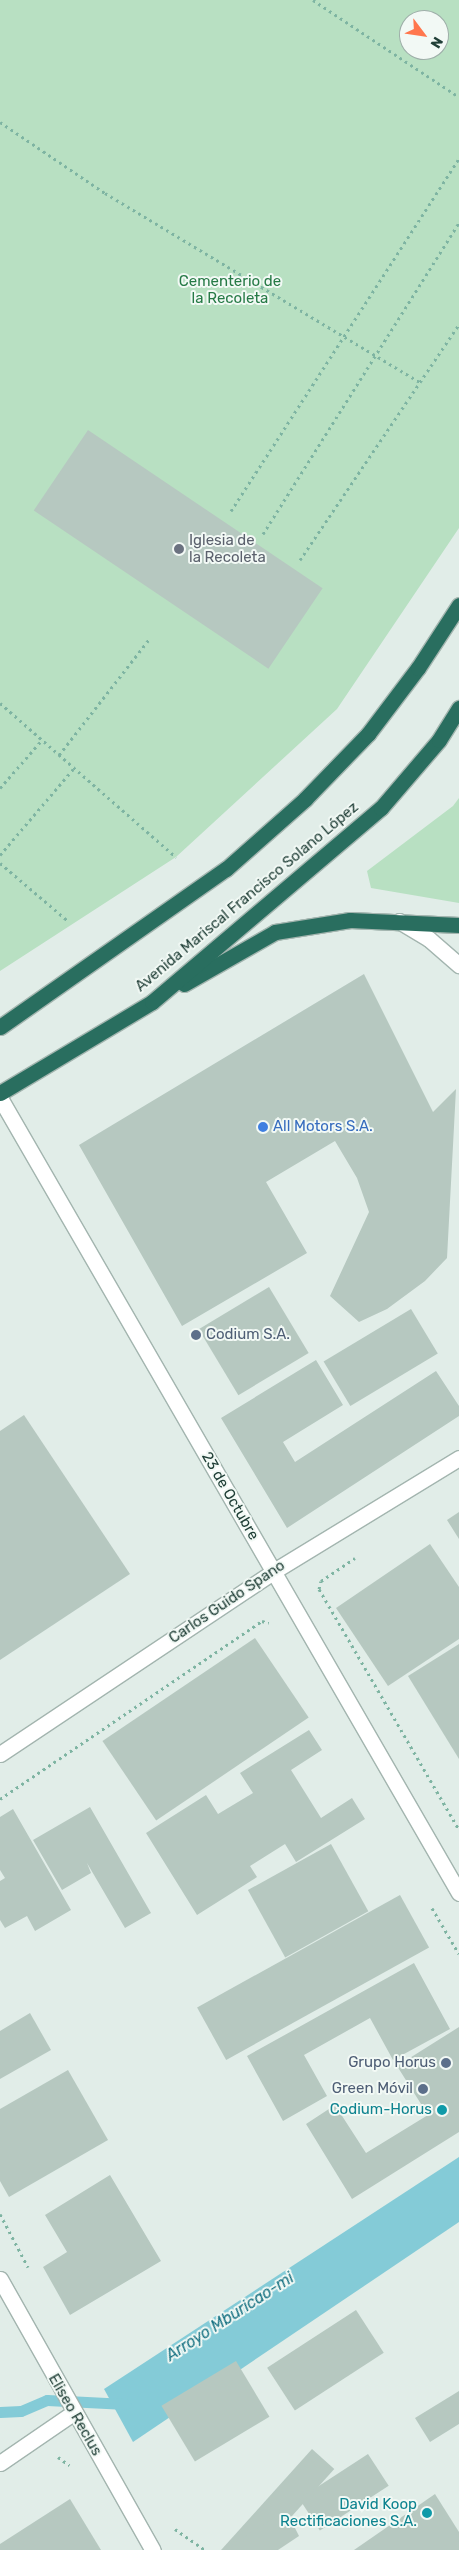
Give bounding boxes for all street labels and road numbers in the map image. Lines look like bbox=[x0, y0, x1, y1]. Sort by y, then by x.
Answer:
street label: Avenida Mariscal Francisco Solano López bbox=[132, 798, 362, 996]
street label: 23 de Octubre bbox=[198, 1449, 262, 1543]
street label: Carlos Guido Spano bbox=[166, 1557, 288, 1647]
street label: Eliseo Reclus bbox=[44, 2371, 106, 2459]

